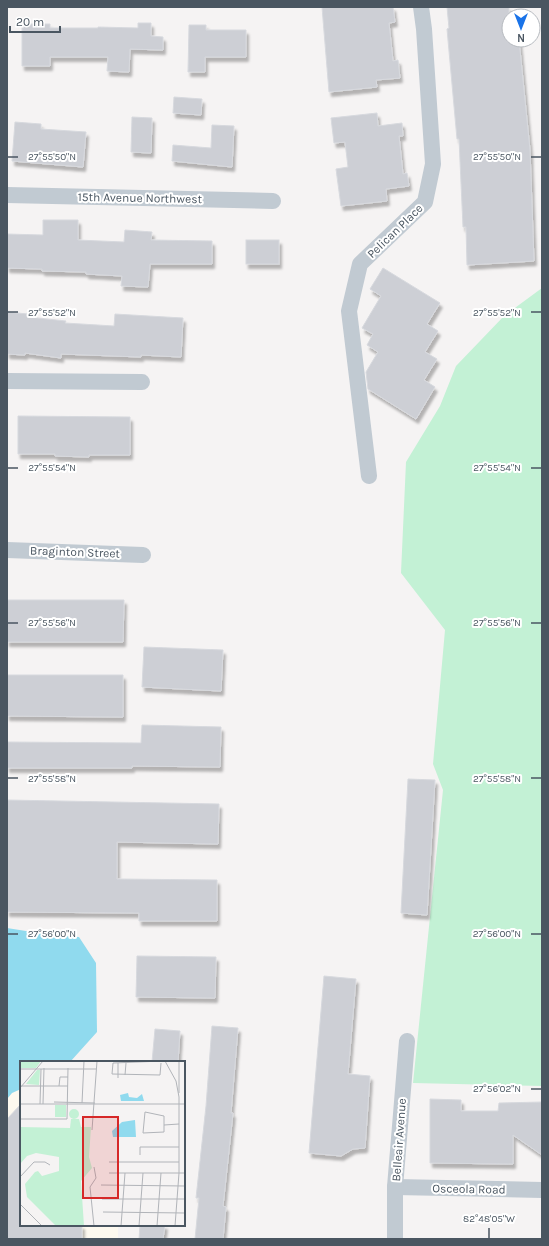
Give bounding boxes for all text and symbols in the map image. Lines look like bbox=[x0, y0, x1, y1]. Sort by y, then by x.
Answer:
scale bar bbox=[10, 8, 60, 34]
north arrow bbox=[501, 8, 541, 48]
text: 20 m bbox=[16, 15, 44, 29]
text: N bbox=[517, 31, 525, 44]
text: 27°55'50"N bbox=[28, 151, 76, 163]
text: 27°55'50"N bbox=[473, 151, 521, 163]
street label: 15th Avenue Northwest bbox=[78, 190, 203, 206]
street label: Pelican Place bbox=[364, 201, 426, 261]
text: 27°55'52"N bbox=[28, 307, 76, 319]
text: 27°55'52"N bbox=[473, 307, 521, 319]
text: 27°55'54"N bbox=[28, 462, 76, 474]
text: 27°55'54"N bbox=[473, 462, 521, 474]
street label: Braginton Street bbox=[30, 543, 121, 561]
text: 27°55'56"N bbox=[28, 617, 76, 629]
text: 27°55'56"N bbox=[473, 617, 521, 629]
text: 27°55'58"N bbox=[28, 773, 76, 785]
text: 27°55'58"N bbox=[473, 773, 521, 785]
text: 27°56'00"N bbox=[28, 928, 76, 940]
text: 27°56'00"N bbox=[473, 928, 521, 940]
inset map bbox=[20, 1061, 185, 1226]
text: 27°56'02"N bbox=[473, 1083, 521, 1095]
street label: Belleair Avenue bbox=[389, 1098, 409, 1182]
street label: Osceola Road bbox=[432, 1181, 506, 1197]
text: 82°48'05"W bbox=[463, 1213, 515, 1225]

